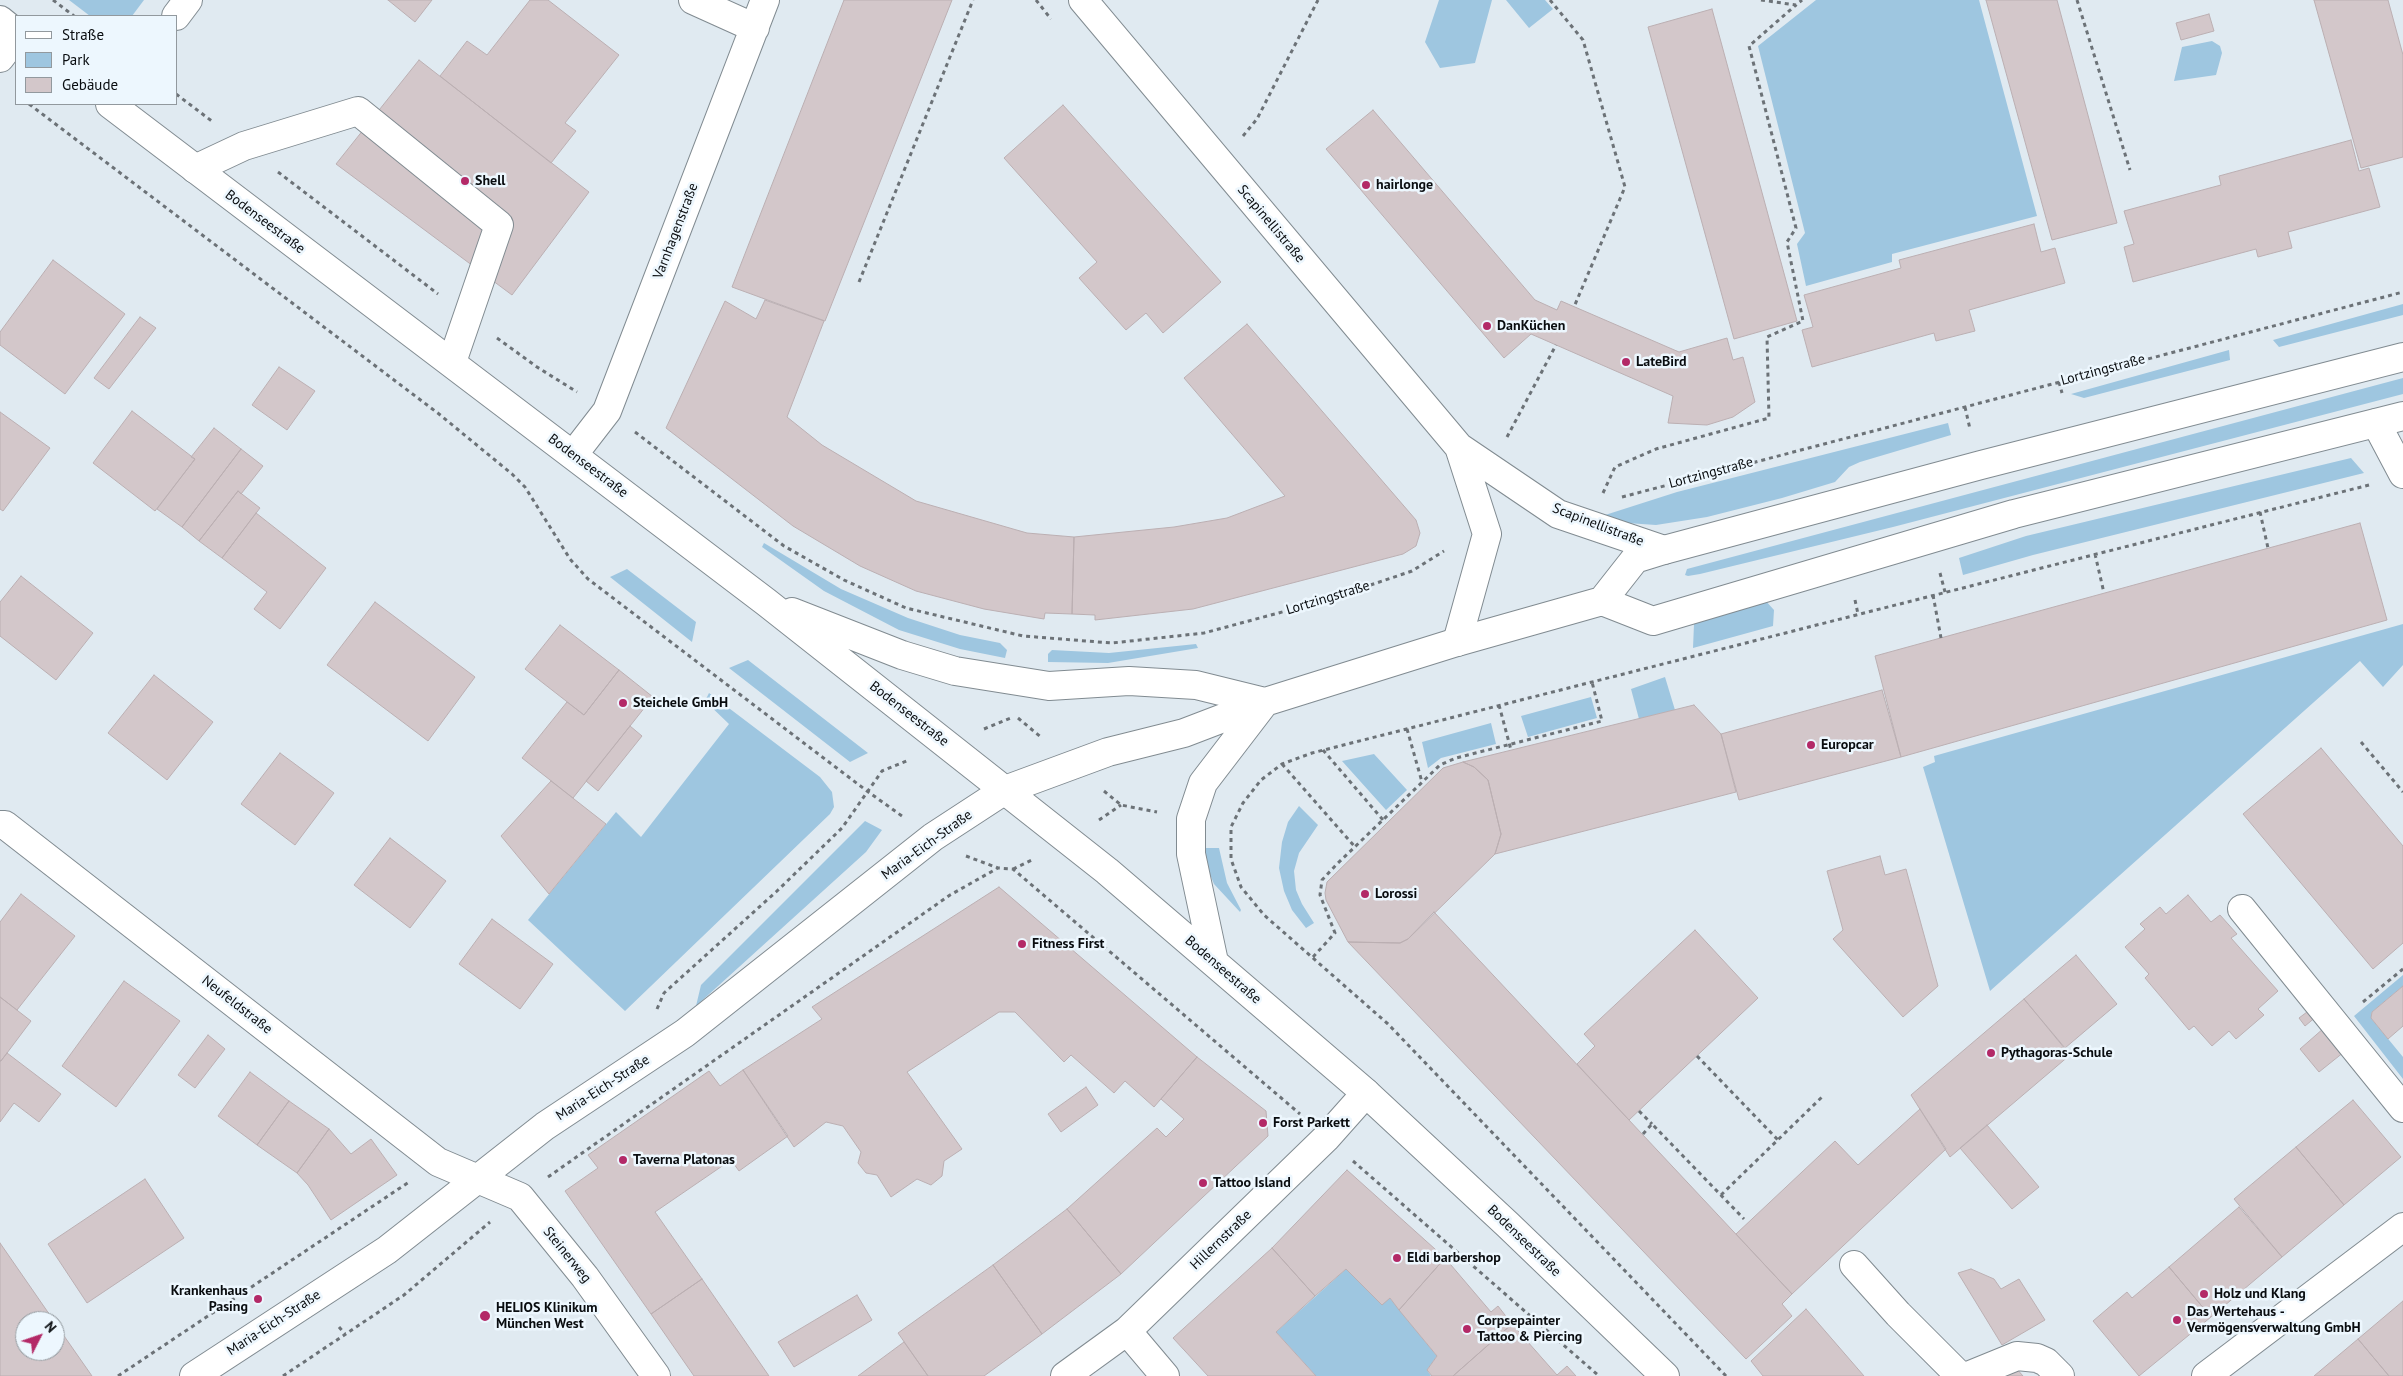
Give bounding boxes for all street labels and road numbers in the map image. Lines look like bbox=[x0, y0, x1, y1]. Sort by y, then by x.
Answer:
street label: Varnhagenstraße bbox=[650, 181, 702, 281]
street label: Scapinellistraße bbox=[1234, 182, 1308, 266]
street label: Bodenseestraße bbox=[222, 186, 308, 258]
street label: Lortzingstraße bbox=[2059, 351, 2147, 389]
street label: Bodenseestraße bbox=[545, 430, 631, 502]
street label: Lortzingstraße bbox=[1667, 454, 1755, 492]
street label: Scapinellistraße bbox=[1550, 500, 1646, 550]
street label: Lortzingstraße bbox=[1284, 577, 1372, 619]
street label: Bodenseestraße bbox=[866, 678, 952, 750]
street label: Maria-Eich-Straße bbox=[878, 806, 976, 884]
street label: Bodenseestraße bbox=[1181, 932, 1265, 1008]
street label: Neufeldstraße bbox=[198, 972, 276, 1038]
street label: Maria-Eich-Straße bbox=[553, 1052, 653, 1124]
street label: Bodenseestraße bbox=[1484, 1202, 1564, 1280]
street label: Hillernstraße bbox=[1187, 1207, 1255, 1273]
street label: Steinerweg bbox=[539, 1224, 595, 1286]
street label: Maria-Eich-Straße bbox=[224, 1287, 324, 1359]

